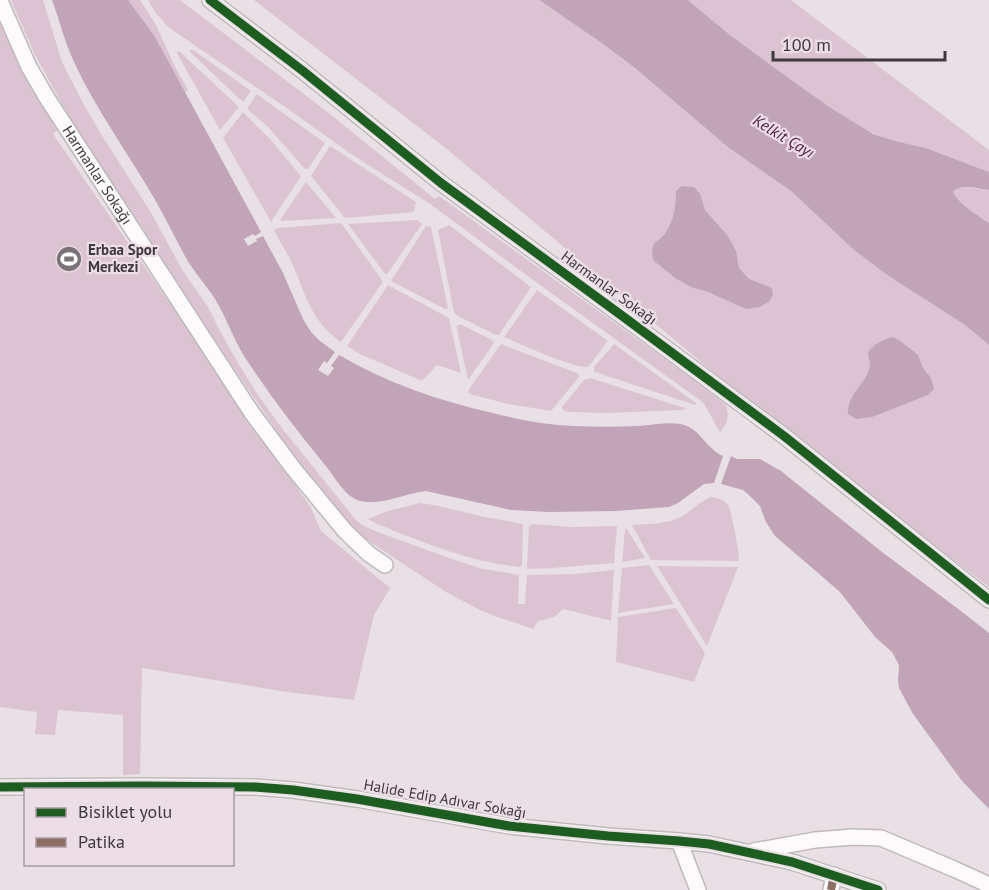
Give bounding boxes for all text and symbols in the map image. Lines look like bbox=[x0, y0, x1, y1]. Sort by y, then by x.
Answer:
scale bar bbox=[773, 24, 946, 62]
text: 100 m bbox=[782, 33, 831, 56]
water label: Kelkit Çayı bbox=[750, 110, 818, 162]
street label: Harmanlar Sokağı bbox=[59, 122, 137, 228]
place label: Erbaa Spor Merkezi bbox=[88, 240, 158, 276]
sports icon: Erbaa Spor Merkezi bbox=[54, 244, 84, 274]
street label: Harmanlar Sokağı bbox=[558, 246, 661, 329]
street label: Halide Edip Adıvar Sokağı bbox=[362, 775, 528, 822]
legend bbox=[24, 788, 234, 866]
text: Bisiklet yolu bbox=[78, 800, 172, 823]
text: Patika bbox=[78, 830, 125, 853]

